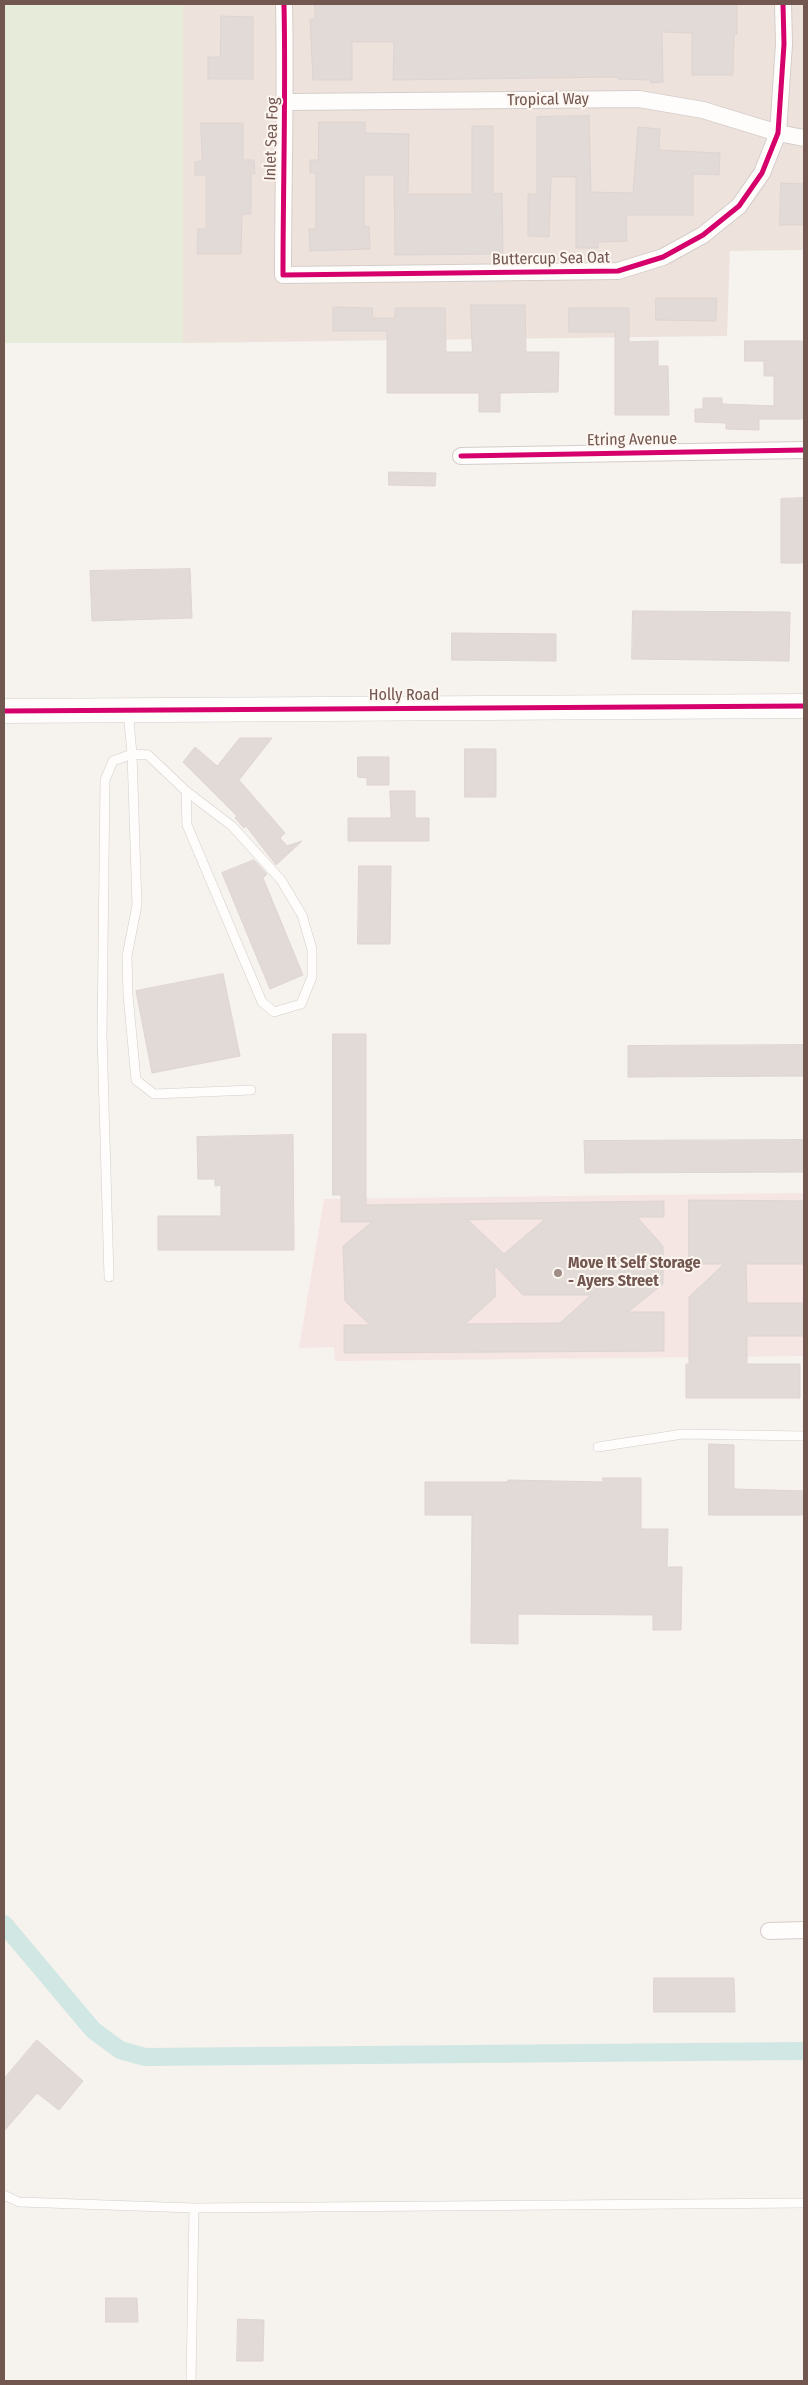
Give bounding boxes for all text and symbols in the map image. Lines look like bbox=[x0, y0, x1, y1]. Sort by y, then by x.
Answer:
street label: Tropical Way bbox=[507, 90, 589, 110]
street label: Inlet Sea Fog bbox=[261, 97, 283, 181]
street label: Buttercup Sea Oat bbox=[492, 248, 610, 270]
street label: Etring Avenue bbox=[587, 430, 677, 450]
street label: Holly Road bbox=[369, 686, 439, 706]
place label: Move It Self Storage - Ayers Street bbox=[568, 1254, 700, 1292]
marker: Move It Self Storage - Ayers Street bbox=[552, 1267, 564, 1279]

